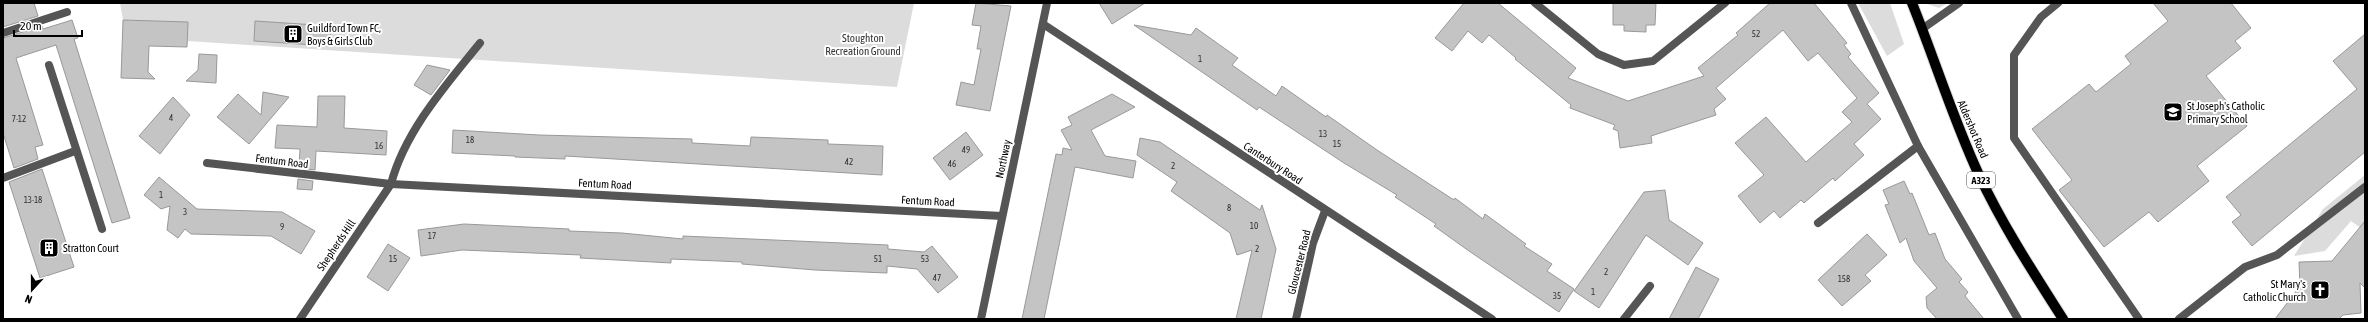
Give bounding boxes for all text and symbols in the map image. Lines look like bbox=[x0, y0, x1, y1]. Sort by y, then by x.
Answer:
scale bar bbox=[14, 12, 82, 38]
text: 20 m bbox=[20, 19, 42, 33]
place label: Guildford Town FC, Boys & Girls Club bbox=[307, 22, 381, 47]
building icon: Guildford Town FC, Boys & Girls Club bbox=[282, 23, 304, 45]
house number: 52 bbox=[1752, 29, 1760, 39]
park label: Stoughton Recreation Ground bbox=[825, 32, 901, 57]
house number: 1 bbox=[1198, 54, 1202, 64]
street label: Aldershot Road bbox=[1955, 98, 1991, 160]
place label: St Joseph's Catholic Primary School bbox=[2187, 100, 2266, 125]
school or university icon: St Joseph's Catholic Primary School bbox=[2162, 101, 2184, 123]
house number: 4 bbox=[169, 113, 173, 123]
house number: 7-12 bbox=[12, 114, 26, 124]
house number: 13 bbox=[1319, 129, 1327, 139]
house number: 18 bbox=[466, 135, 474, 145]
street label: Northway bbox=[993, 138, 1013, 180]
house number: 15 bbox=[1333, 139, 1341, 149]
street label: Canterbury Road bbox=[1241, 140, 1305, 186]
house number: 16 bbox=[375, 141, 383, 151]
house number: 49 bbox=[962, 145, 970, 155]
street label: Fentum Road bbox=[255, 152, 309, 170]
house number: 42 bbox=[845, 157, 853, 167]
house number: 46 bbox=[948, 159, 956, 169]
house number: 2 bbox=[1171, 161, 1175, 171]
road number: A323 bbox=[1967, 172, 1995, 188]
street label: Fentum Road bbox=[578, 177, 632, 191]
house number: 1 bbox=[159, 190, 163, 200]
street label: Fentum Road bbox=[901, 194, 955, 208]
house number: 13-18 bbox=[24, 195, 42, 205]
house number: 8 bbox=[1227, 203, 1231, 213]
house number: 3 bbox=[183, 207, 187, 217]
street label: Shepherds Hill bbox=[315, 217, 358, 273]
house number: 10 bbox=[1250, 221, 1258, 231]
house number: 9 bbox=[280, 222, 284, 232]
street label: Gloucester Road bbox=[1285, 229, 1313, 295]
house number: 17 bbox=[428, 231, 436, 241]
building icon: Stratton Court bbox=[38, 237, 60, 259]
place label: Stratton Court bbox=[63, 242, 119, 254]
house number: 2 bbox=[1255, 244, 1259, 254]
house number: 15 bbox=[389, 254, 397, 264]
house number: 51 bbox=[874, 254, 882, 264]
house number: 53 bbox=[921, 254, 929, 264]
house number: 2 bbox=[1604, 267, 1608, 277]
north arrow bbox=[12, 270, 52, 310]
house number: 47 bbox=[933, 273, 941, 283]
house number: 158 bbox=[1838, 274, 1850, 284]
place label: St Mary's Catholic Church bbox=[2243, 278, 2306, 303]
church icon: St Mary's Catholic Church bbox=[2309, 279, 2331, 301]
house number: 1 bbox=[1591, 287, 1595, 297]
house number: 35 bbox=[1553, 291, 1561, 301]
text: N bbox=[23, 293, 34, 306]

